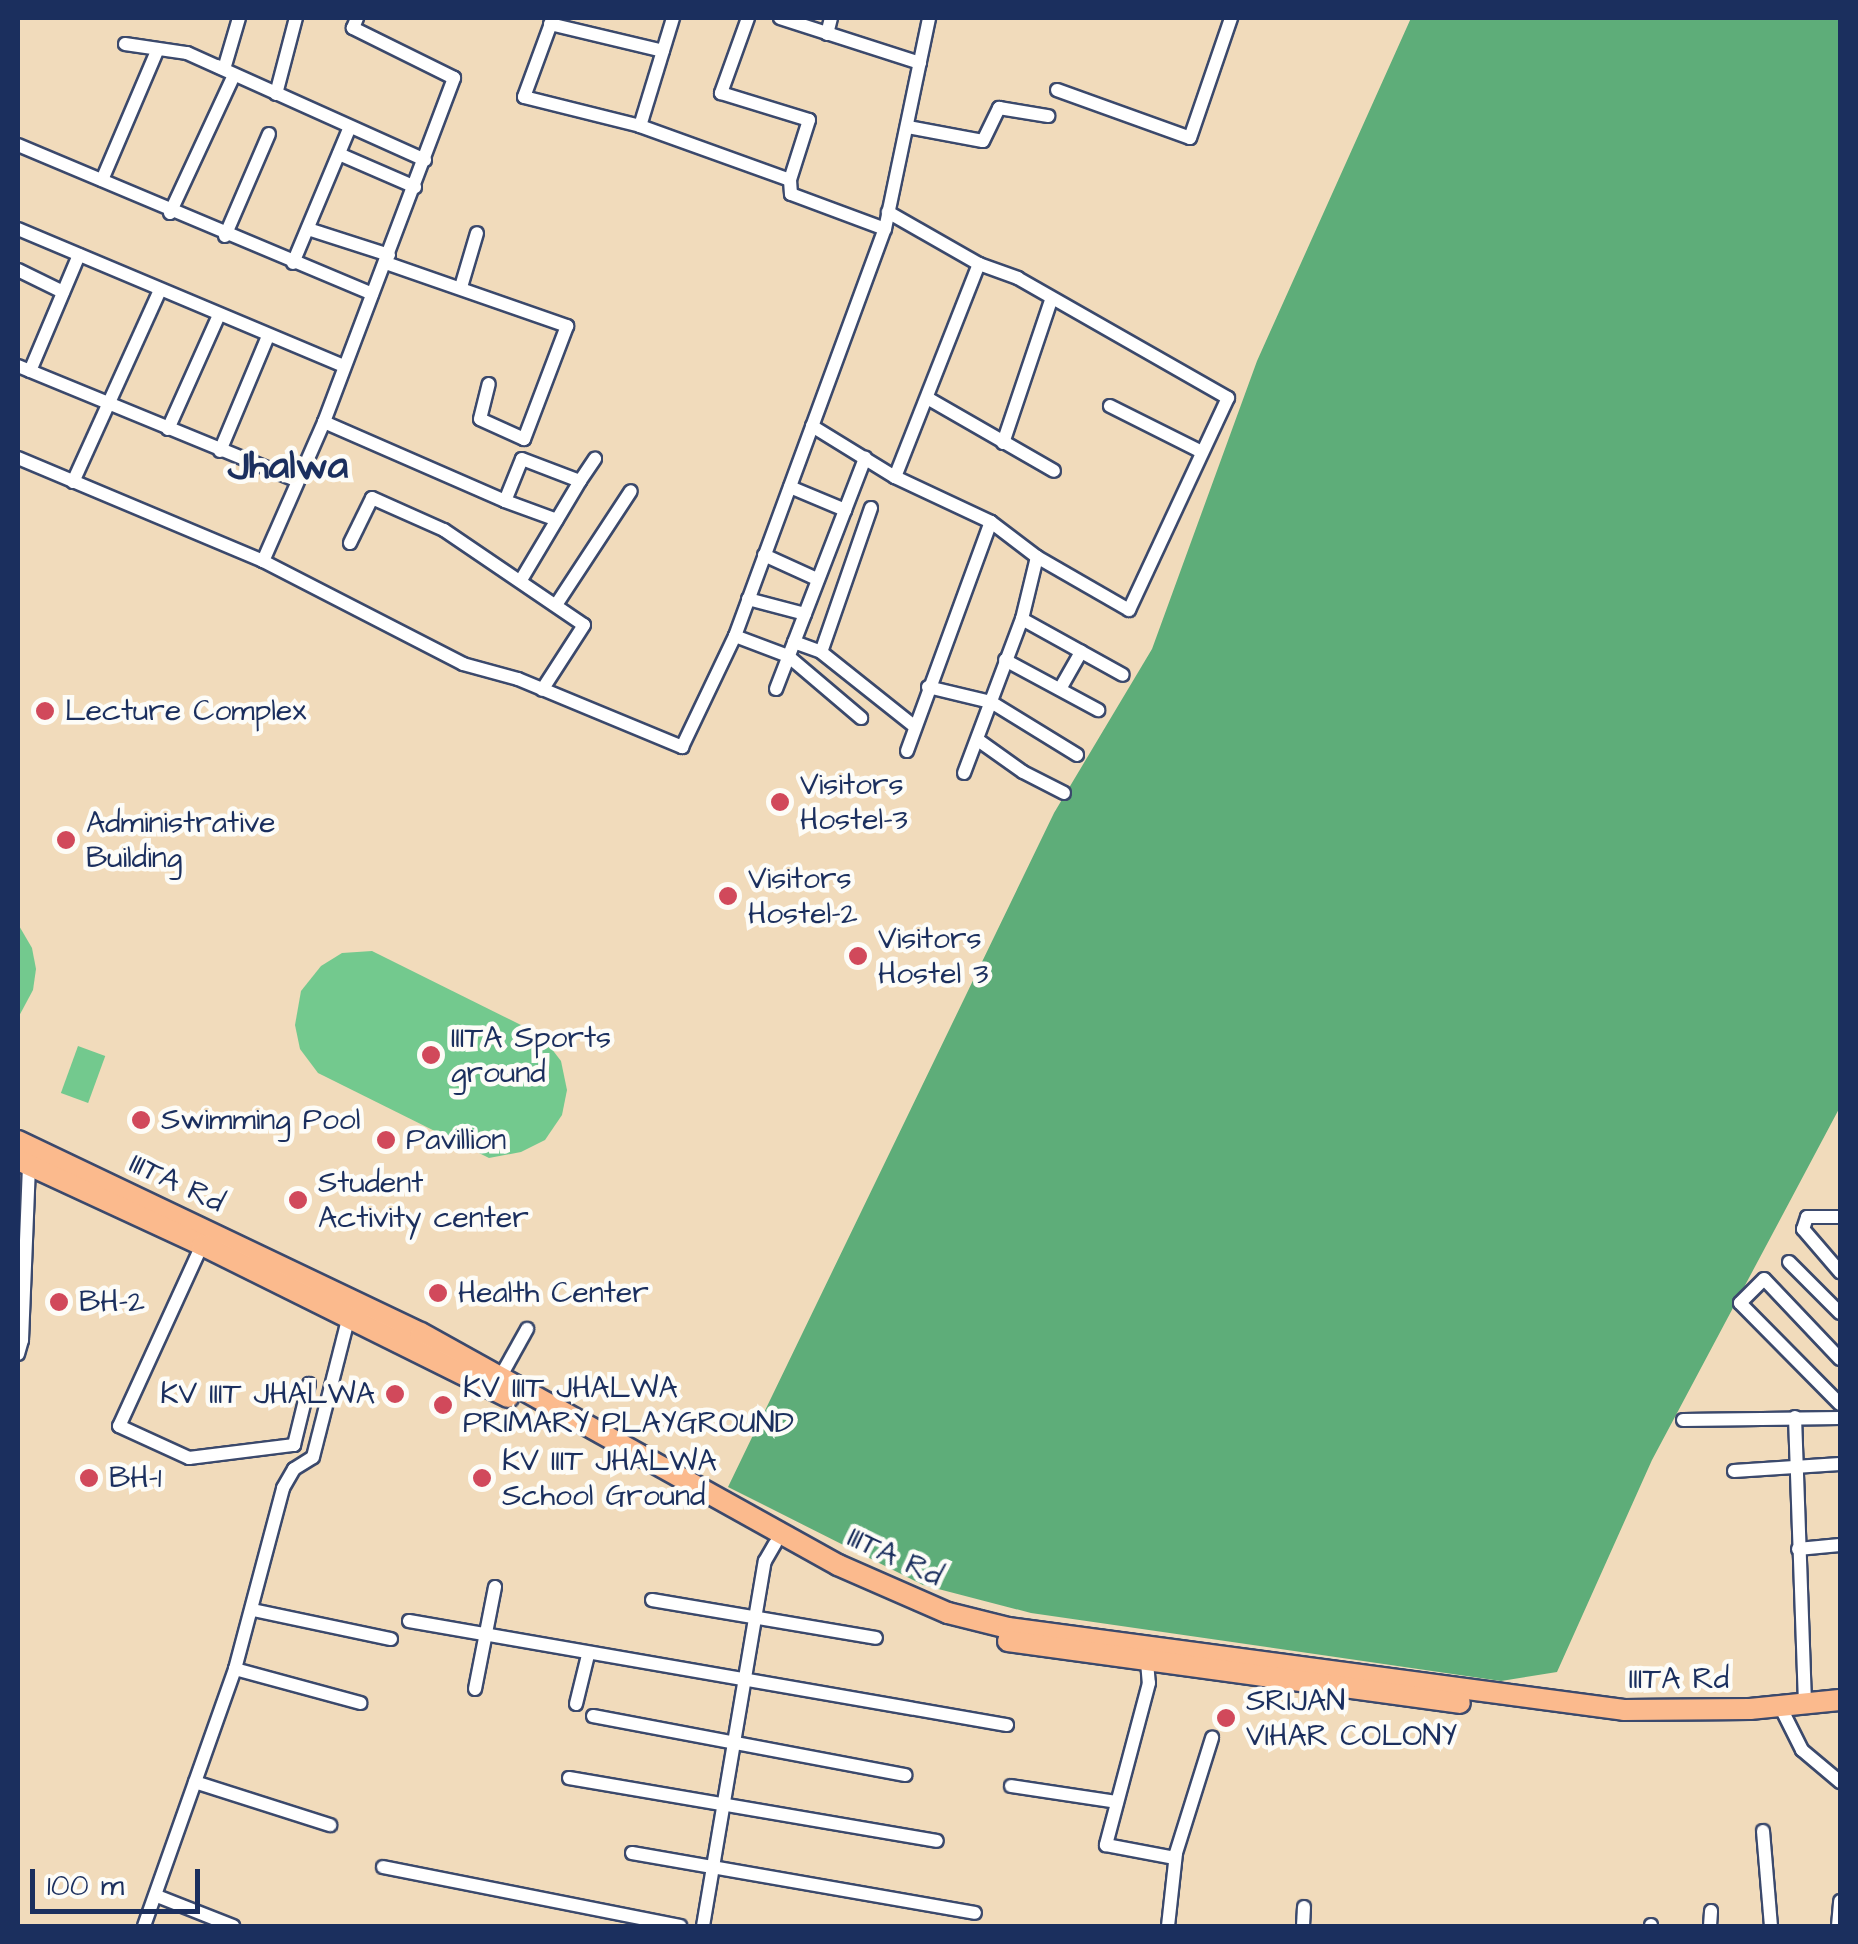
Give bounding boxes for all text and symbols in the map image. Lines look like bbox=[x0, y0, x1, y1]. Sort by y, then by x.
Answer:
district label: Jhalwa bbox=[228, 443, 348, 491]
place label: Lecture Complex bbox=[65, 693, 306, 729]
marker: Lecture Complex bbox=[34, 700, 56, 722]
place label: Visitors Hostel-3 bbox=[800, 767, 908, 838]
marker: Visitors Hostel-3 bbox=[769, 791, 791, 813]
place label: Administrative Building bbox=[86, 805, 275, 876]
marker: Administrative Building bbox=[55, 829, 77, 851]
place label: Visitors Hostel-2 bbox=[748, 861, 858, 932]
marker: Visitors Hostel-2 bbox=[717, 885, 739, 907]
place label: Visitors Hostel 3 bbox=[878, 921, 988, 992]
marker: Visitors Hostel 3 bbox=[847, 945, 869, 967]
place label: IIITA Sports ground bbox=[451, 1020, 611, 1090]
marker: IIITA Sports ground bbox=[420, 1044, 442, 1066]
place label: Swimming Pool bbox=[161, 1102, 360, 1138]
marker: Swimming Pool bbox=[130, 1109, 152, 1131]
place label: Pavillion bbox=[406, 1122, 506, 1158]
marker: Pavillion bbox=[375, 1129, 397, 1151]
street label: IIITA Rd bbox=[124, 1145, 230, 1221]
place label: Student Activity center bbox=[318, 1165, 529, 1236]
marker: Student Activity center bbox=[287, 1189, 309, 1211]
place label: Health Center bbox=[458, 1275, 649, 1311]
marker: Health Center bbox=[427, 1282, 449, 1304]
place label: BH-2 bbox=[79, 1284, 145, 1320]
marker: BH-2 bbox=[48, 1291, 70, 1313]
place label: KV IIIT JHALWA PRIMARY PLAYGROUND bbox=[463, 1370, 794, 1440]
place label: KV IIIT JHALWA bbox=[160, 1376, 375, 1412]
marker: KV IIIT JHALWA bbox=[384, 1383, 406, 1405]
marker: KV IIIT JHALWA PRIMARY PLAYGROUND bbox=[432, 1394, 454, 1416]
place label: KV IIIT JHALWA School Ground bbox=[502, 1443, 717, 1514]
place label: BH-1 bbox=[109, 1460, 162, 1496]
marker: BH-1 bbox=[78, 1467, 100, 1489]
marker: KV IIIT JHALWA School Ground bbox=[471, 1467, 493, 1489]
street label: IIITA Rd bbox=[842, 1519, 948, 1595]
street label: IIITA Rd bbox=[1629, 1661, 1729, 1697]
place label: SRIJAN VIHAR COLONY bbox=[1246, 1683, 1457, 1754]
marker: SRIJAN VIHAR COLONY bbox=[1215, 1707, 1237, 1729]
scale bar bbox=[35, 1849, 205, 1911]
text: 100 m bbox=[47, 1865, 124, 1907]

